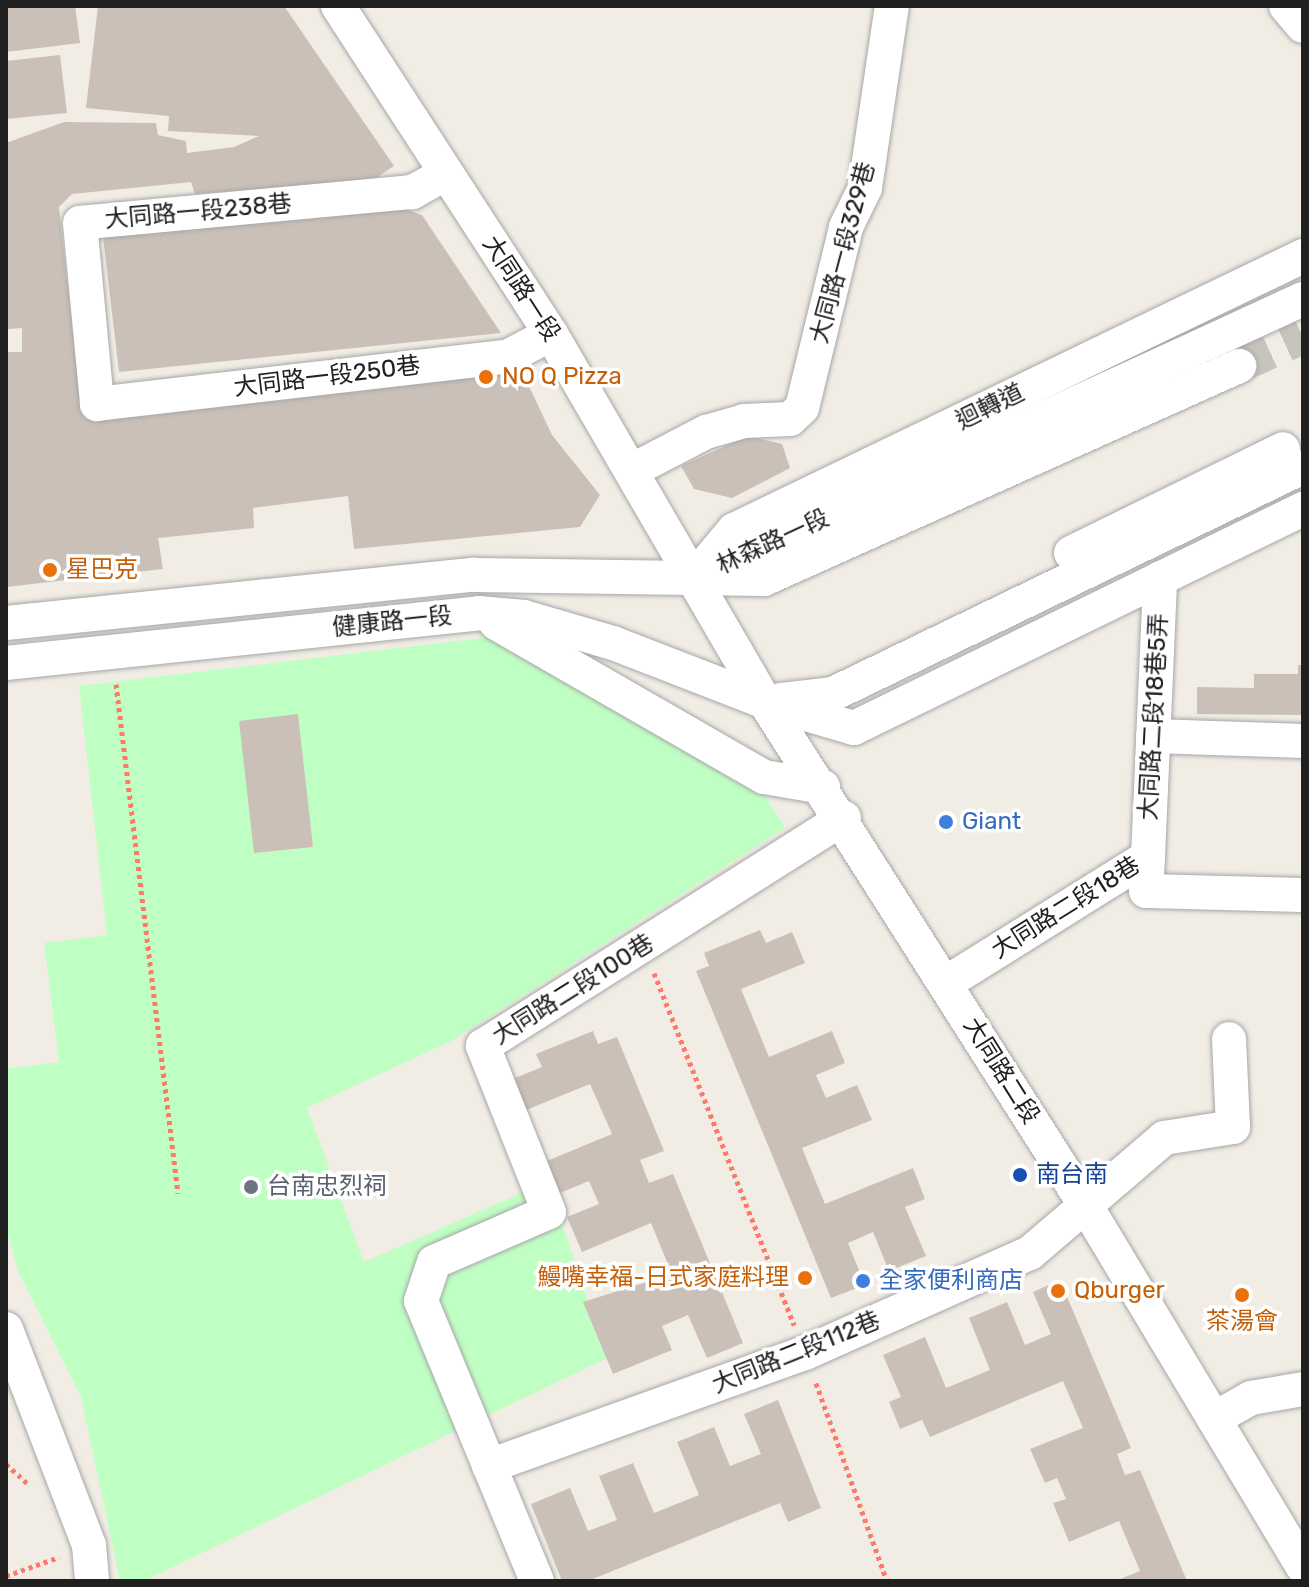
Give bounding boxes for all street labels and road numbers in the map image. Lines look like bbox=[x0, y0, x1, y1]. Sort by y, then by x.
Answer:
street label: 大同路一段329巷 bbox=[805, 159, 881, 347]
street label: 大同路一段238巷 bbox=[103, 189, 293, 235]
street label: 大同路一段 bbox=[476, 231, 566, 347]
street label: 大同路一段250巷 bbox=[232, 351, 422, 403]
street label: 迴轉道 bbox=[951, 378, 1029, 436]
street label: 林森路一段 bbox=[713, 504, 833, 580]
street label: 健康路一段 bbox=[331, 601, 453, 643]
street label: 大同路二段18巷5弄 bbox=[1134, 612, 1174, 822]
street label: 大同路二段18巷 bbox=[986, 851, 1146, 965]
street label: 大同路二段100巷 bbox=[487, 929, 659, 1051]
street label: 大同路二段 bbox=[957, 1012, 1045, 1130]
street label: 大同路二段112巷 bbox=[708, 1306, 884, 1400]

